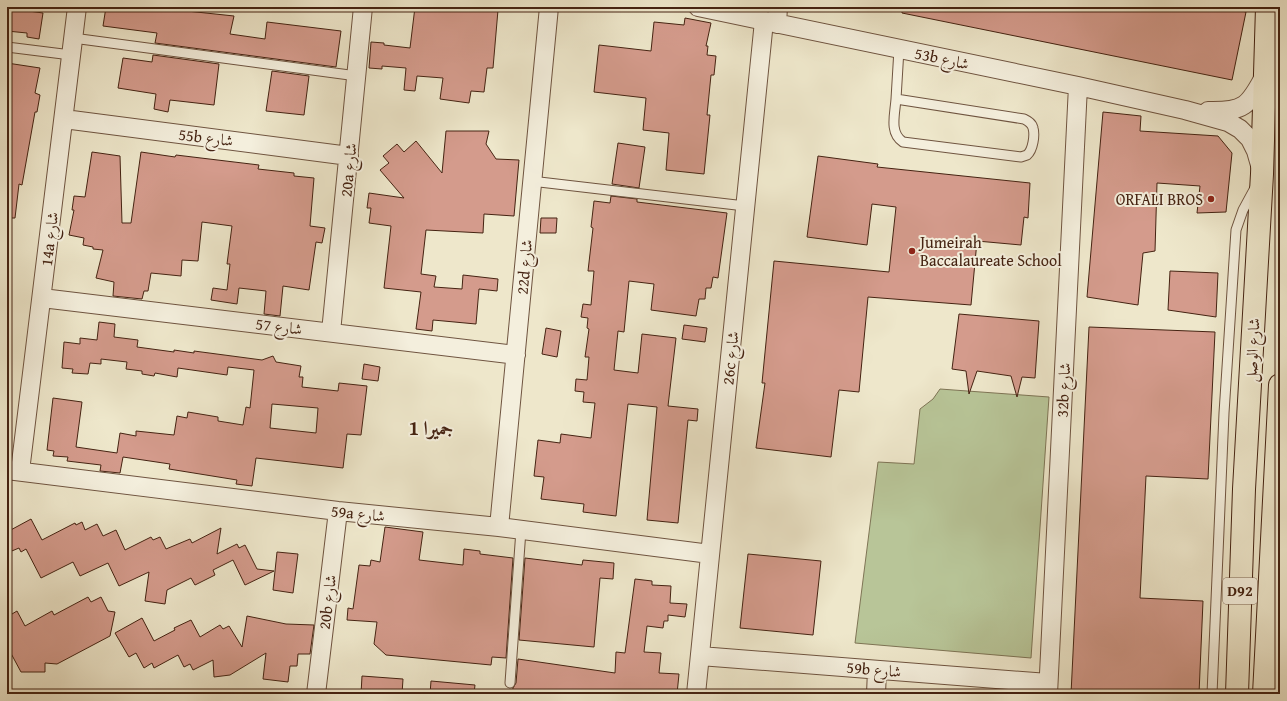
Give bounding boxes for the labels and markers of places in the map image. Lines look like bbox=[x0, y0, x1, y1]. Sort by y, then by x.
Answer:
place label: ORFALI BROS bbox=[1116, 187, 1203, 211]
marker: ORFALI BROS bbox=[1206, 194, 1216, 204]
place label: Jumeirah Baccalaureate School bbox=[918, 230, 1062, 272]
marker: Jumeirah Baccalaureate School bbox=[907, 246, 917, 256]

